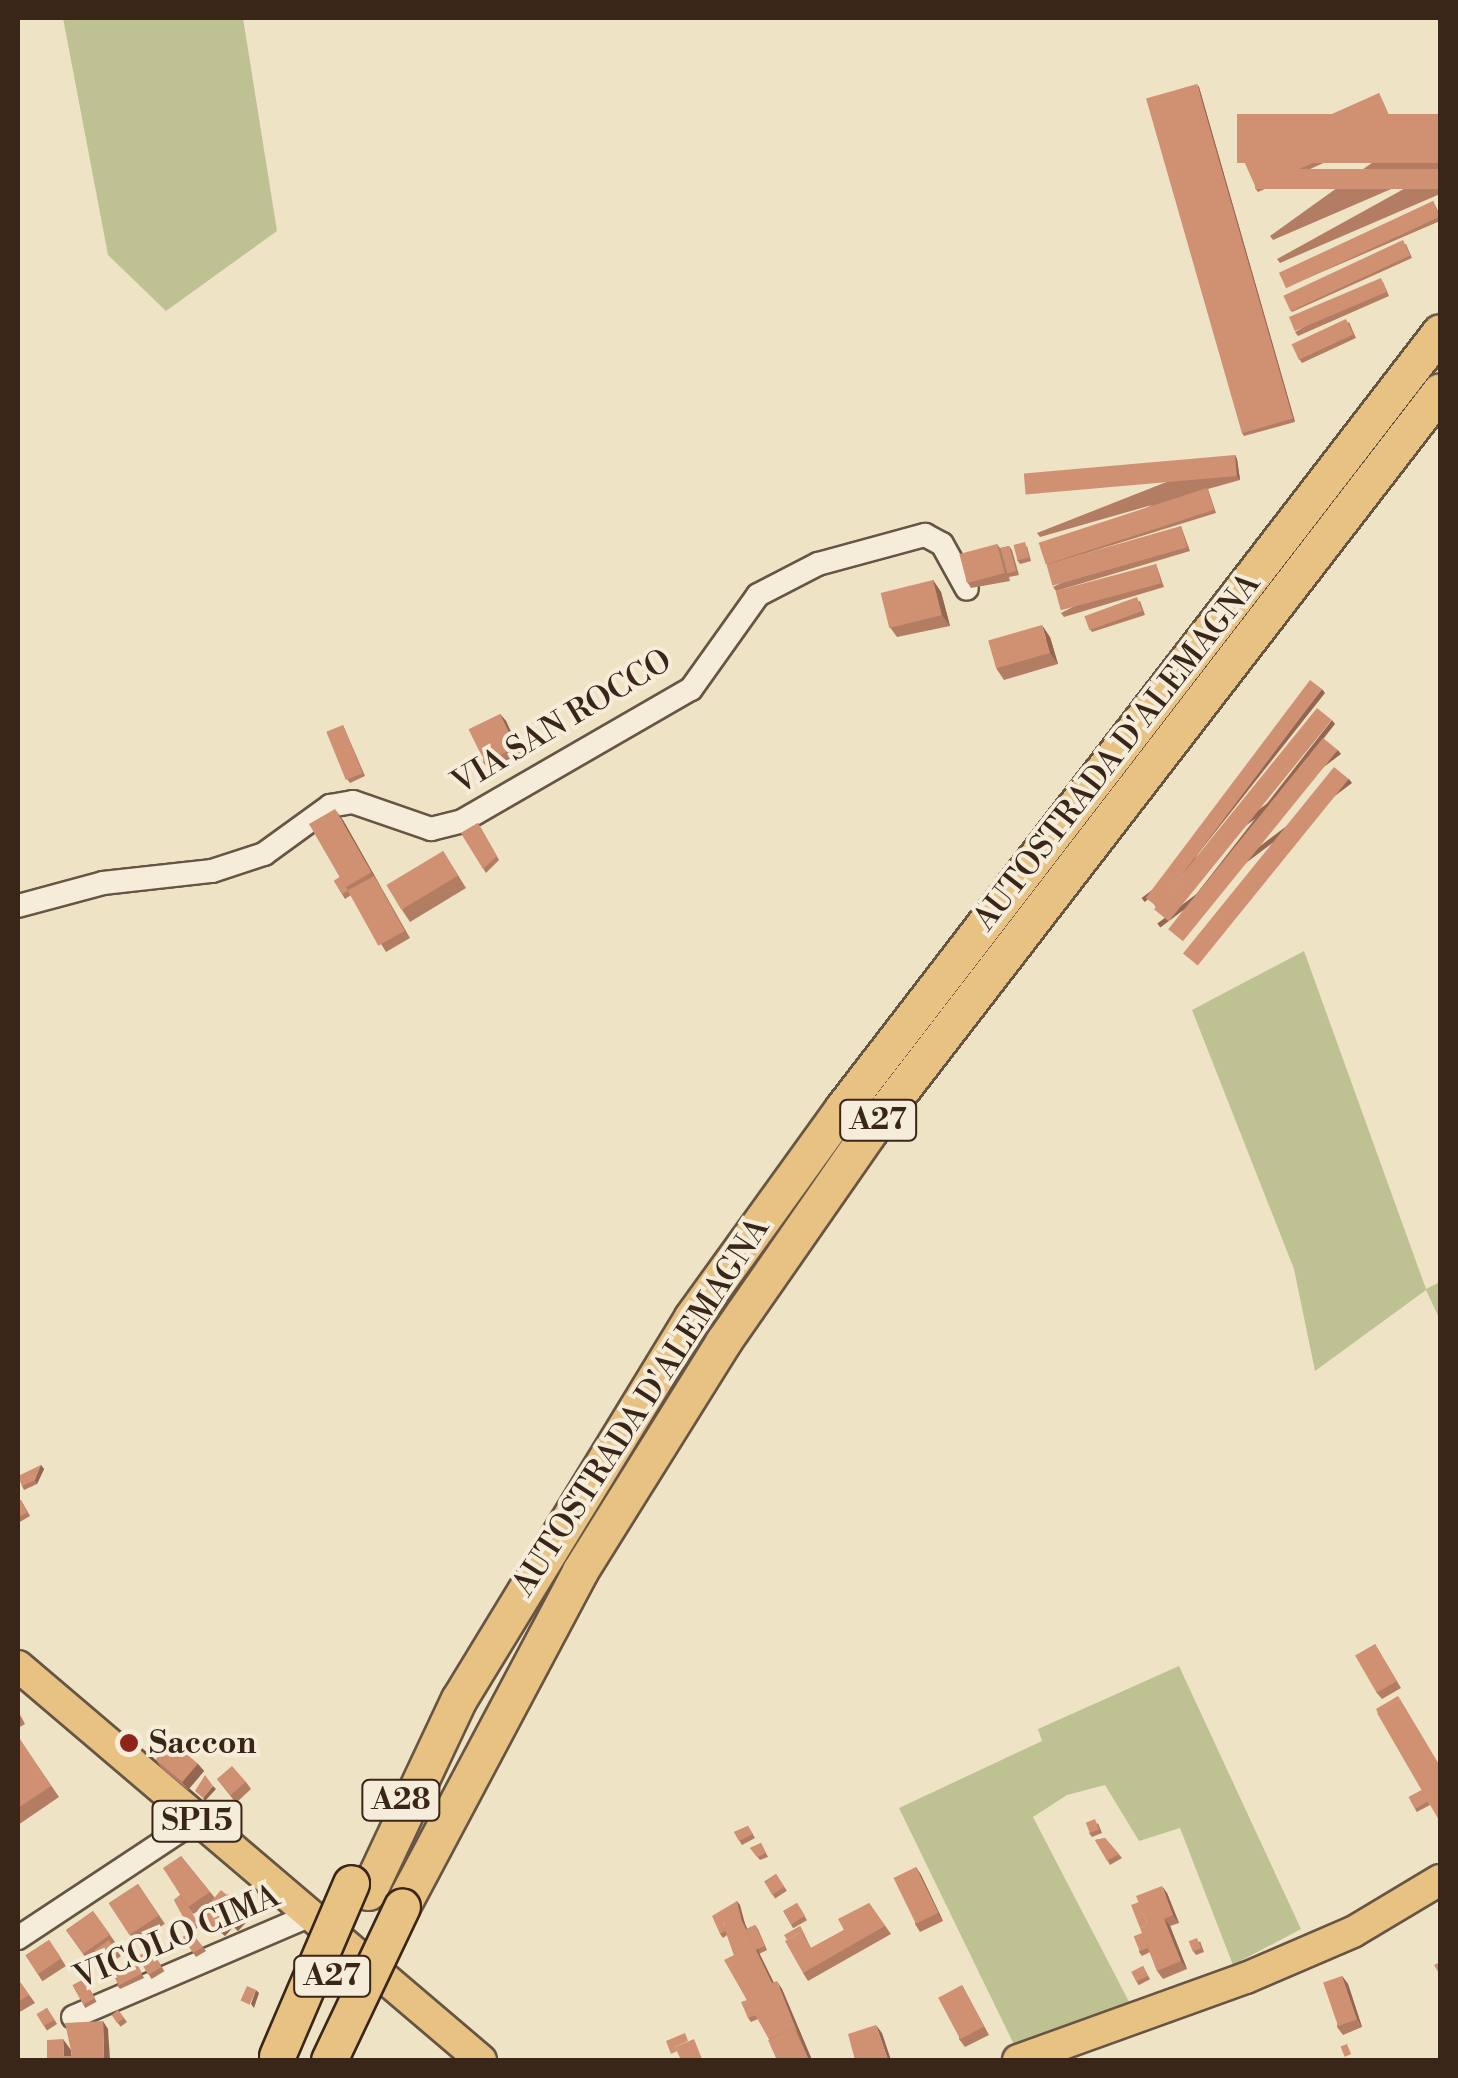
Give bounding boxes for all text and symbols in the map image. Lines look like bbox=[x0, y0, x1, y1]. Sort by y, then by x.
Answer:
street label: AUTOSTRADA D'ALEMAGNA bbox=[966, 566, 1268, 938]
street label: VIA SAN ROCCO bbox=[445, 641, 679, 803]
road number: A27 bbox=[838, 1095, 918, 1145]
street label: AUTOSTRADA D'ALEMAGNA bbox=[504, 1211, 778, 1603]
place label: Saccon bbox=[149, 1724, 256, 1762]
marker: Saccon bbox=[118, 1732, 140, 1754]
road number: A28 bbox=[361, 1775, 441, 1825]
road number: SP15 bbox=[150, 1796, 244, 1846]
street label: VICOLO CIMA bbox=[69, 1877, 285, 1997]
road number: A27 bbox=[292, 1951, 372, 2001]

